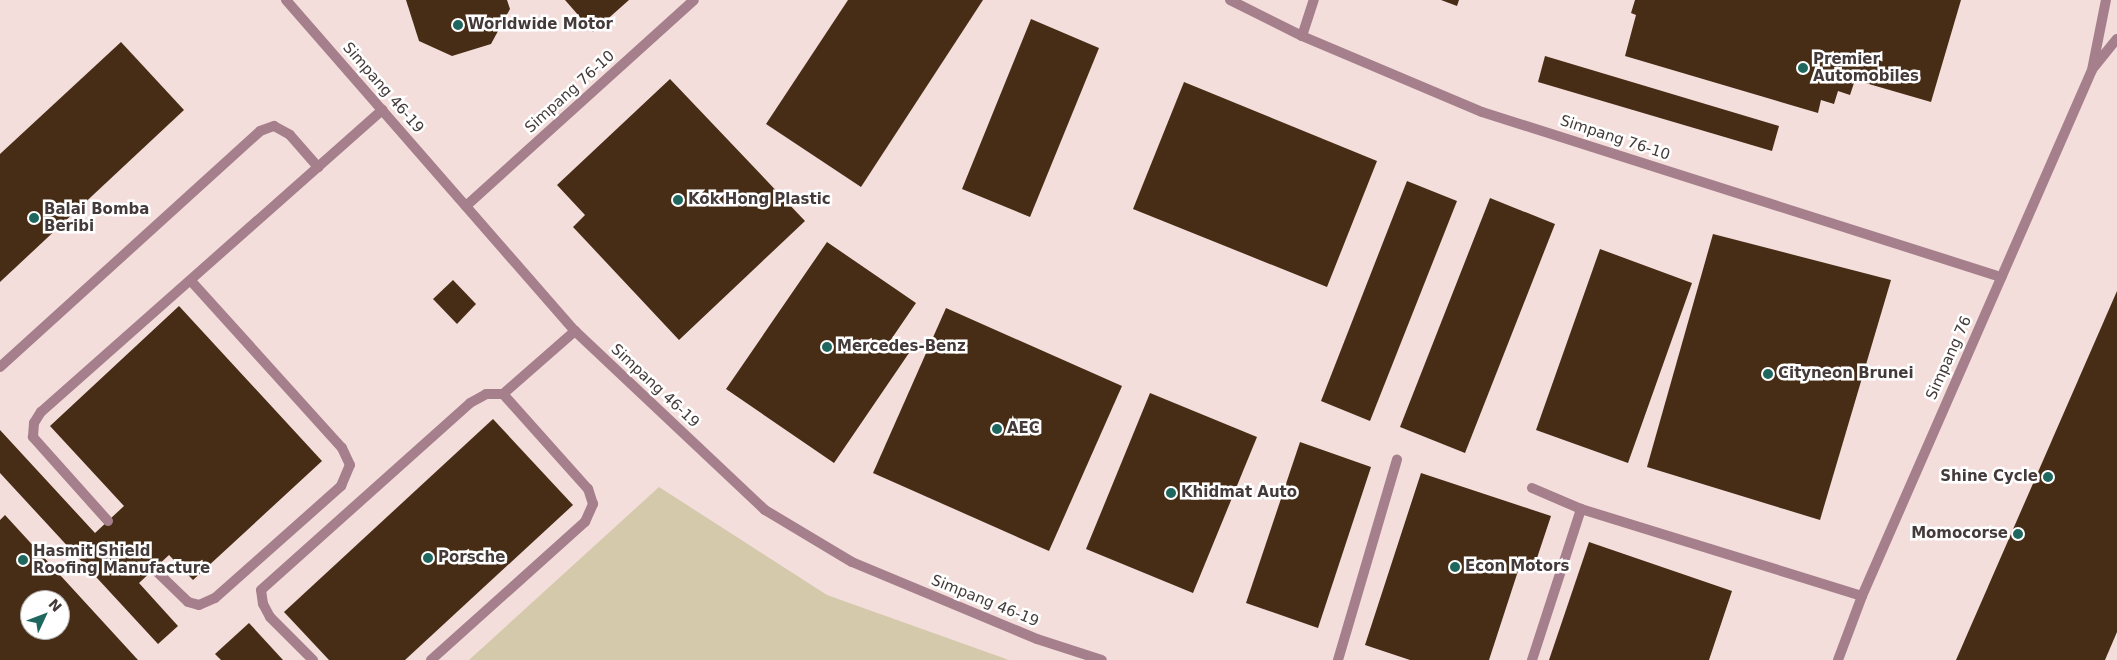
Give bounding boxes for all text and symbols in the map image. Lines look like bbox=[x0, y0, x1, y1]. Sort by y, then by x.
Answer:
place label: Worldwide Motor bbox=[468, 16, 613, 34]
marker: Worldwide Motor bbox=[452, 19, 464, 31]
street label: Simpang 46-19 bbox=[339, 39, 427, 137]
street label: Simpang 76-10 bbox=[521, 47, 619, 137]
place label: Premier Automobiles bbox=[1813, 50, 1919, 85]
marker: Premier Automobiles bbox=[1797, 62, 1809, 74]
street label: Simpang 76-10 bbox=[1558, 112, 1672, 164]
place label: Kok Hong Plastic bbox=[688, 191, 831, 209]
marker: Kok Hong Plastic bbox=[672, 194, 684, 206]
place label: Balai Bomba Beribi bbox=[44, 200, 149, 235]
marker: Balai Bomba Beribi bbox=[28, 212, 40, 224]
street label: Simpang 76 bbox=[1922, 313, 1976, 403]
place label: Mercedes-Benz bbox=[837, 338, 966, 356]
street label: Simpang 46-19 bbox=[607, 340, 703, 432]
marker: Mercedes-Benz bbox=[821, 341, 833, 353]
place label: Cityneon Brunei bbox=[1778, 365, 1914, 383]
marker: Cityneon Brunei bbox=[1762, 368, 1774, 380]
place label: AEC bbox=[1007, 420, 1040, 438]
marker: AEC bbox=[991, 423, 1003, 435]
place label: Shine Cycle bbox=[1940, 468, 2038, 486]
marker: Shine Cycle bbox=[2042, 471, 2054, 483]
place label: Khidmat Auto bbox=[1181, 484, 1297, 502]
marker: Khidmat Auto bbox=[1165, 487, 1177, 499]
place label: Momocorse bbox=[1911, 525, 2008, 543]
marker: Momocorse bbox=[2012, 528, 2024, 540]
place label: Hasmit Shield Roofing Manufacture bbox=[33, 542, 210, 577]
place label: Porsche bbox=[438, 549, 505, 567]
marker: Porsche bbox=[422, 552, 434, 564]
marker: Hasmit Shield Roofing Manufacture bbox=[17, 554, 29, 566]
place label: Econ Motors bbox=[1465, 558, 1569, 576]
marker: Econ Motors bbox=[1449, 561, 1461, 573]
street label: Simpang 46-19 bbox=[929, 571, 1041, 631]
north arrow bbox=[20, 590, 70, 640]
text: N bbox=[45, 596, 65, 615]

